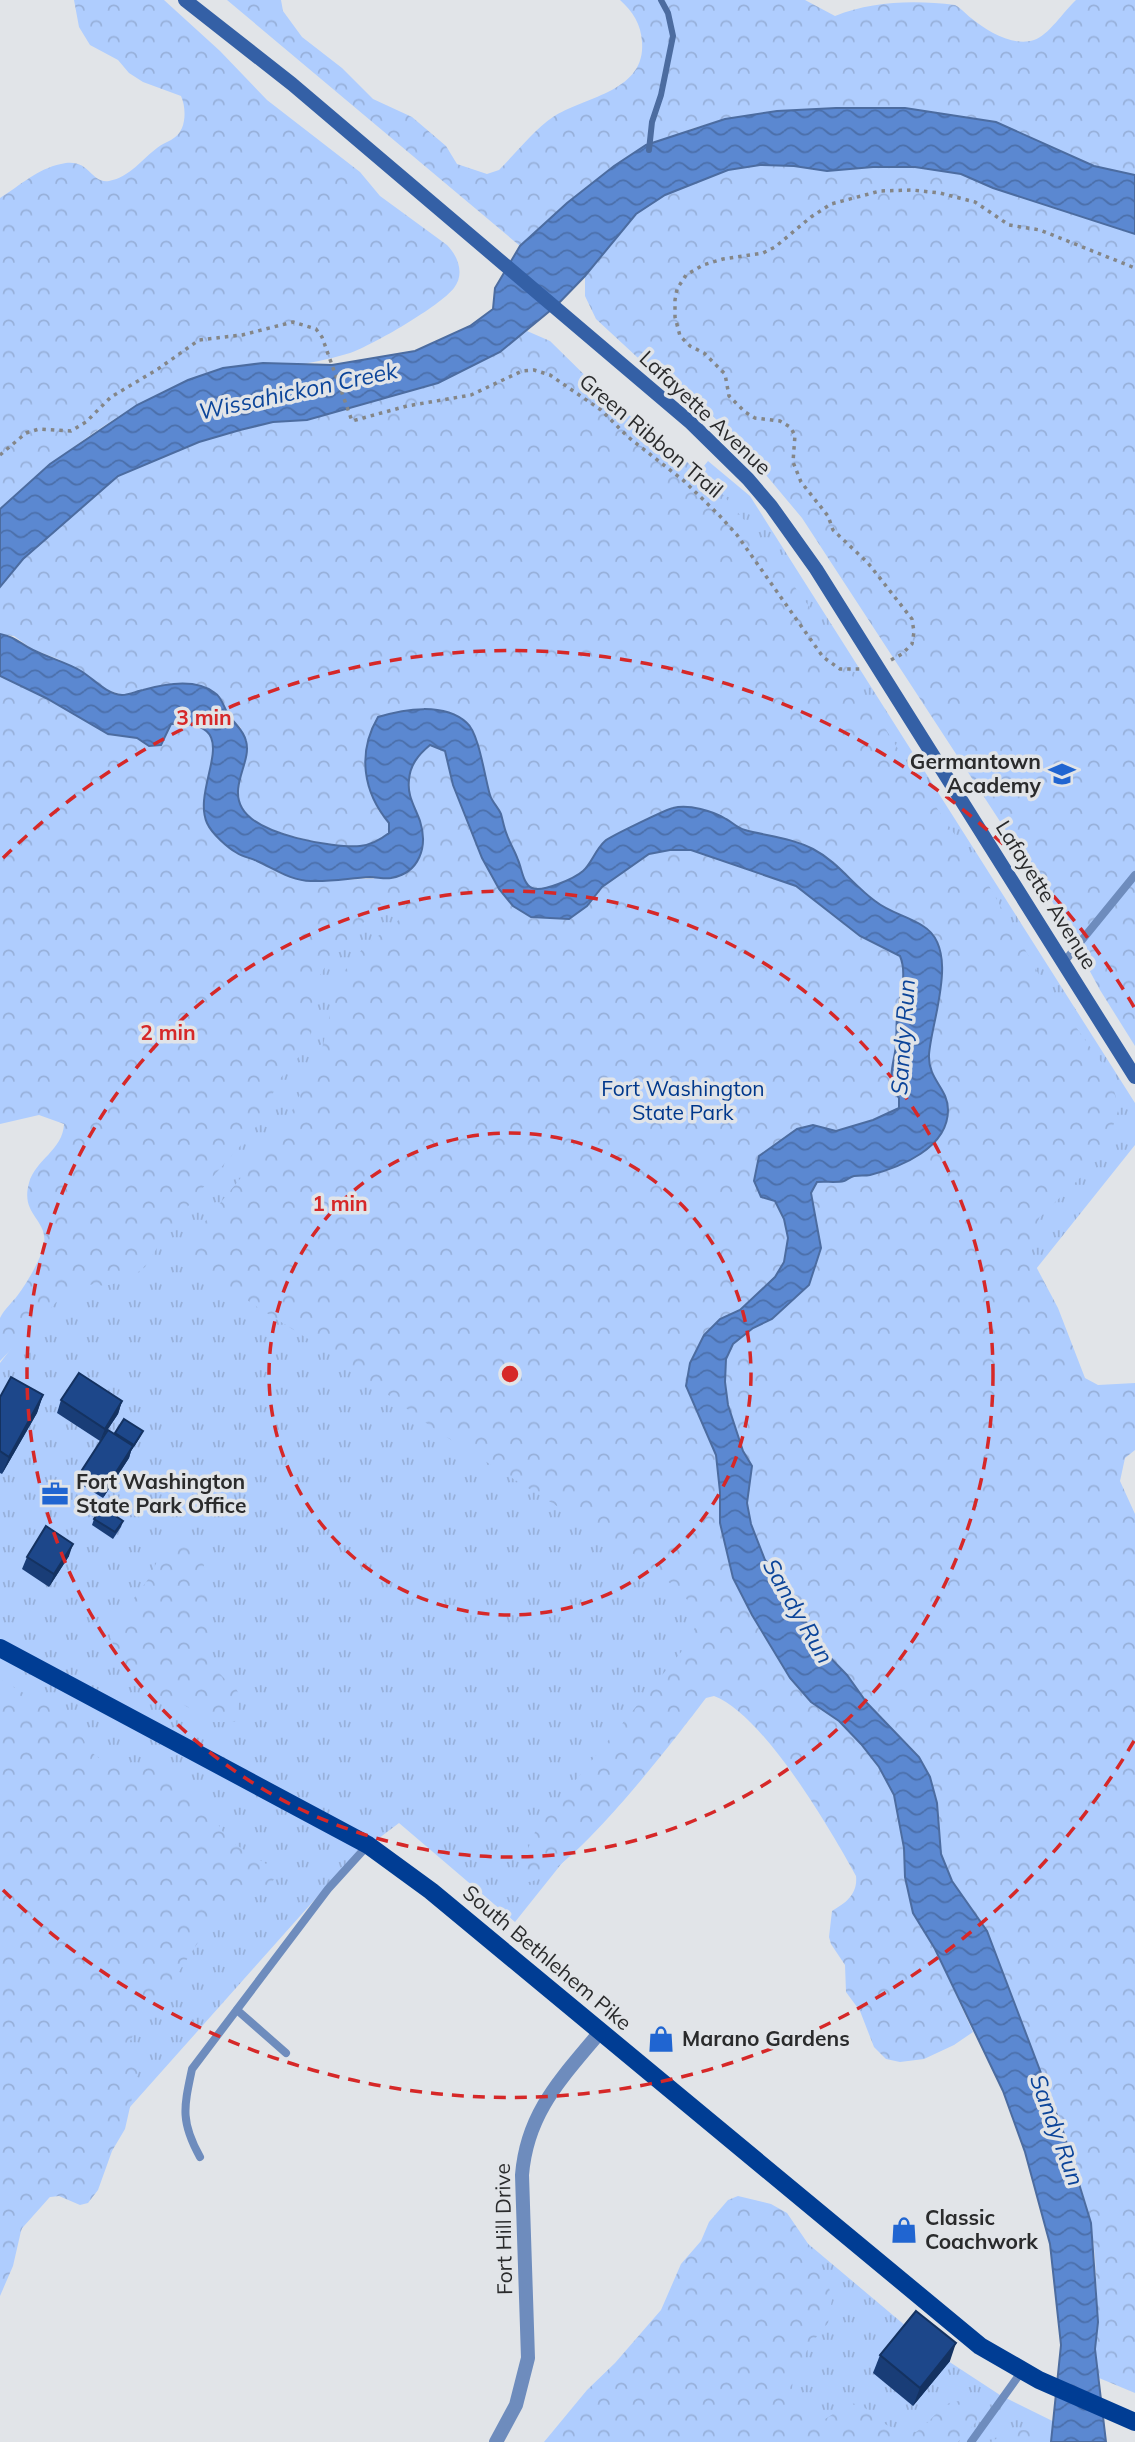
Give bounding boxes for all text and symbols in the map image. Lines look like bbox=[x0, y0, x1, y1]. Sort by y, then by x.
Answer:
street label: Lafayette Avenue bbox=[635, 345, 777, 480]
water label: Wissahickon Creek bbox=[196, 355, 401, 426]
street label: Green Ribbon Trail bbox=[575, 368, 729, 503]
text: 3 min bbox=[176, 704, 232, 730]
place label: Germantown Academy bbox=[910, 748, 1042, 798]
school or university icon: Germantown Academy bbox=[1047, 759, 1077, 789]
street label: Lafayette Avenue bbox=[991, 815, 1103, 974]
water label: Sandy Run bbox=[884, 978, 921, 1096]
text: 2 min bbox=[140, 1019, 196, 1045]
park label: Fort Washington State Park bbox=[601, 1075, 765, 1125]
text: 1 min bbox=[312, 1190, 368, 1216]
centre of rings bbox=[498, 1362, 522, 1386]
place label: Fort Washington State Park Office bbox=[76, 1468, 246, 1518]
office icon: Fort Washington State Park Office bbox=[40, 1479, 70, 1509]
water label: Sandy Run bbox=[757, 1553, 840, 1668]
street label: South Bethlehem Pike bbox=[458, 1879, 637, 2035]
shop icon: Marano Gardens bbox=[646, 2024, 676, 2054]
place label: Marano Gardens bbox=[682, 2025, 850, 2051]
water label: Sandy Run bbox=[1024, 2070, 1091, 2189]
street label: Fort Hill Drive bbox=[489, 2163, 517, 2295]
place label: Classic Coachwork bbox=[925, 2204, 1038, 2254]
shop icon: Classic Coachwork bbox=[889, 2215, 919, 2245]

